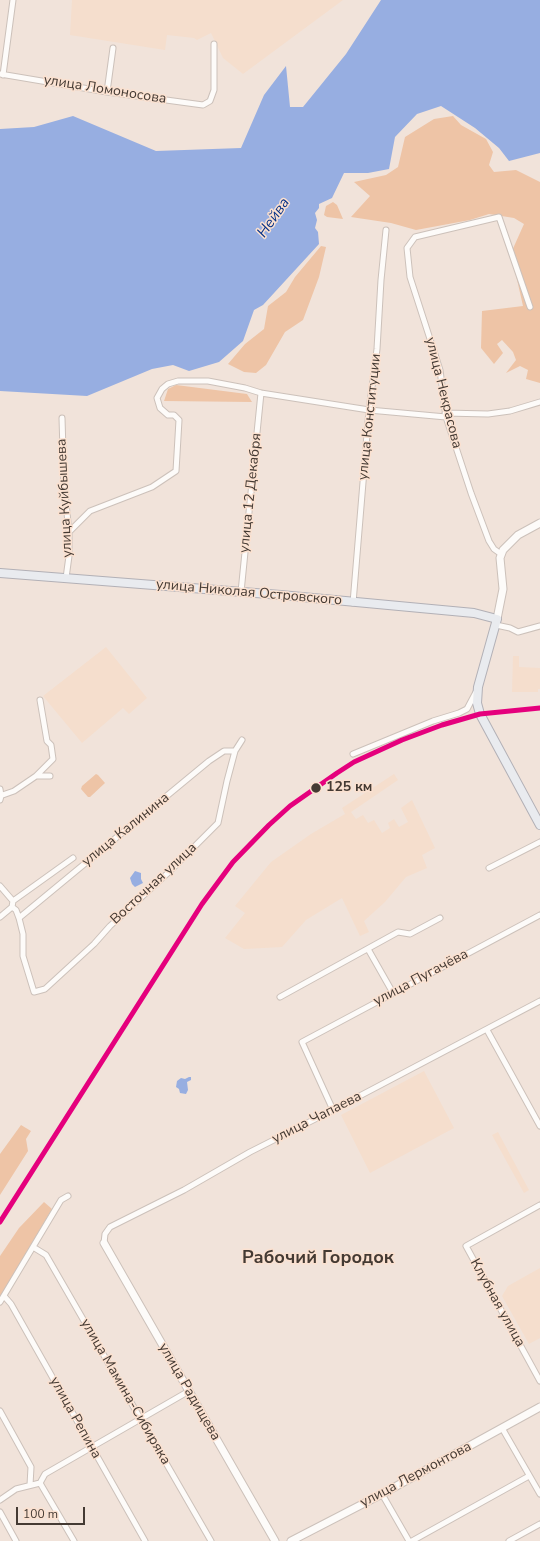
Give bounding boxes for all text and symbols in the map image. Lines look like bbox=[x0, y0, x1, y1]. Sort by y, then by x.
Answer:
street label: улица Ломоносова bbox=[42, 72, 168, 108]
water label: Нейва bbox=[254, 195, 294, 241]
street label: улица Некрасова bbox=[421, 336, 465, 450]
street label: улица Конституции bbox=[355, 353, 385, 481]
street label: улица 12 Декабря bbox=[236, 432, 266, 554]
street label: улица Куйбышева bbox=[53, 438, 77, 558]
street label: улица Николая Островского bbox=[155, 576, 343, 610]
place label: 125 км bbox=[326, 780, 372, 796]
marker: 125 км bbox=[309, 781, 323, 795]
street label: улица Калинина bbox=[79, 790, 173, 870]
street label: Восточная улица bbox=[107, 840, 201, 928]
street label: улица Пугачёва bbox=[371, 946, 471, 1010]
street label: улица Чапаева bbox=[269, 1088, 365, 1148]
district label: Рабочий Городок bbox=[242, 1248, 394, 1270]
street label: Клубная улица bbox=[466, 1256, 528, 1350]
street label: улица Мамина-Сибиряка bbox=[76, 1316, 174, 1468]
street label: улица Радищева bbox=[154, 1340, 224, 1444]
street label: улица Репина bbox=[46, 1374, 104, 1462]
street label: улица Лермонтова bbox=[357, 1439, 475, 1511]
scale bar bbox=[18, 1499, 87, 1525]
text: 100 m bbox=[23, 1506, 58, 1522]

